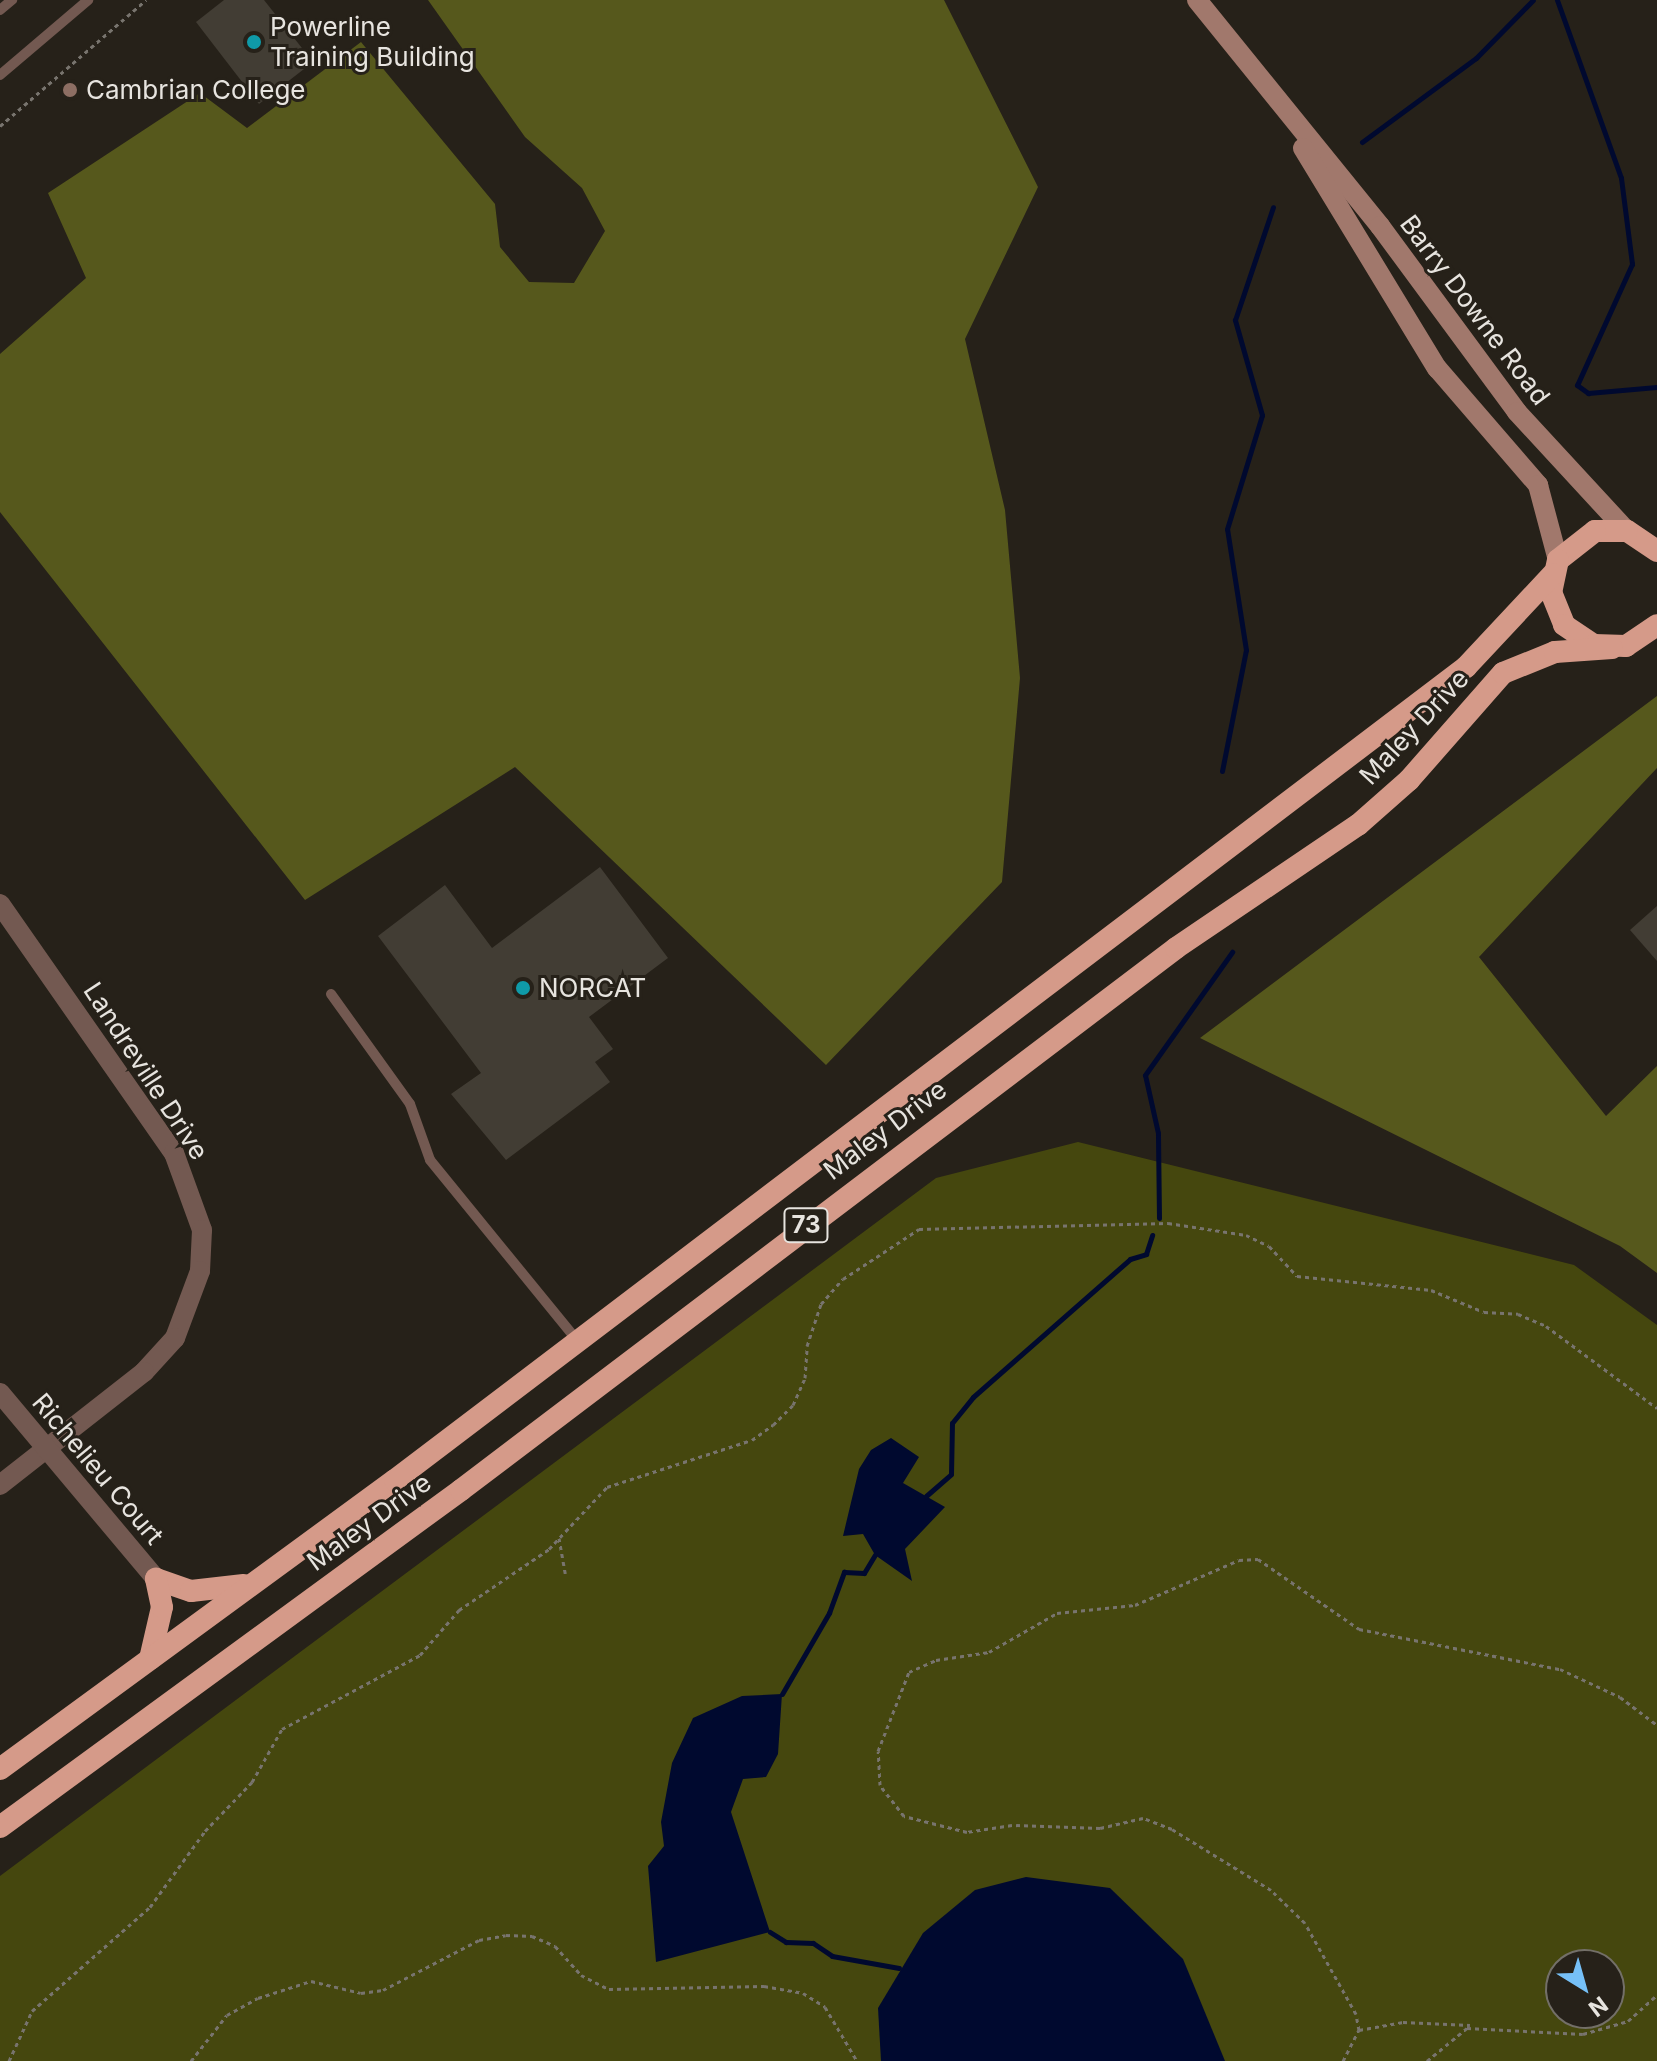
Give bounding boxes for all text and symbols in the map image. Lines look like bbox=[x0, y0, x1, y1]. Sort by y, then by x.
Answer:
place label: Powerline Training Building bbox=[270, 11, 475, 72]
marker: Powerline Training Building bbox=[245, 33, 263, 51]
place label: Cambrian College bbox=[86, 74, 305, 106]
marker: Cambrian College bbox=[61, 81, 79, 99]
street label: Barry Downe Road bbox=[1393, 209, 1557, 411]
street label: Maley Drive bbox=[1353, 663, 1475, 791]
place label: NORCAT bbox=[539, 972, 646, 1004]
street label: Landreville Drive bbox=[77, 977, 215, 1165]
marker: NORCAT bbox=[514, 979, 532, 997]
street label: Maley Drive bbox=[818, 1074, 952, 1186]
road number: 73 bbox=[782, 1205, 830, 1245]
street label: Richelieu Court bbox=[26, 1387, 170, 1551]
street label: Maley Drive bbox=[301, 1467, 437, 1577]
north arrow bbox=[1545, 1949, 1625, 2029]
text: N bbox=[1584, 1991, 1613, 2022]

